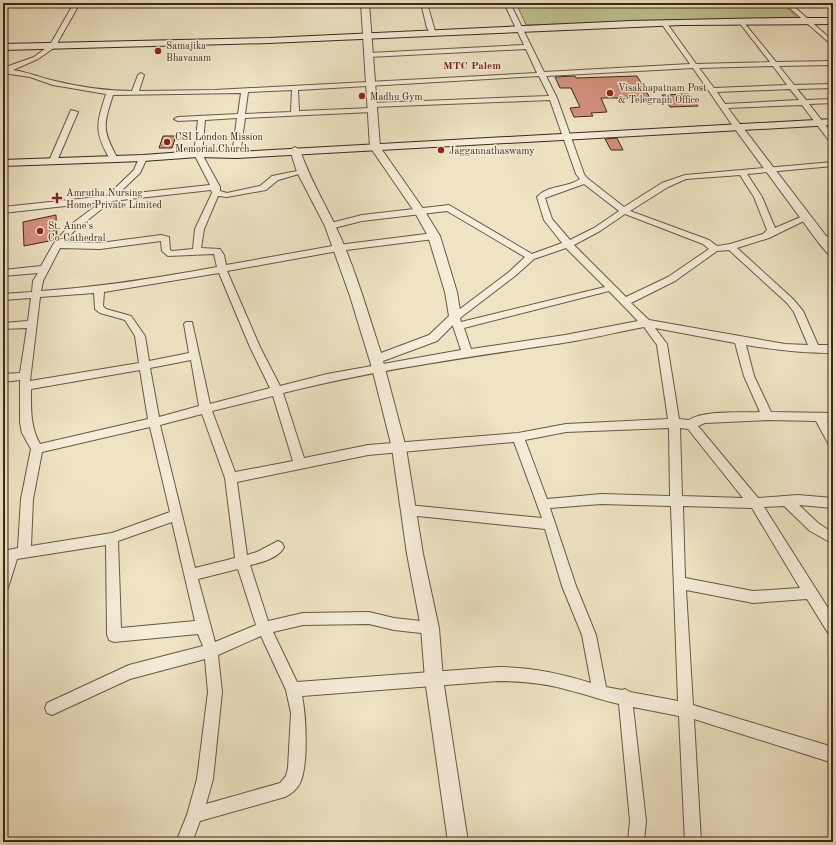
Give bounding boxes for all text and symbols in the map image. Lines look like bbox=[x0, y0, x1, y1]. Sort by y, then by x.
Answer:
place label: Samajika Bhavanam bbox=[166, 41, 211, 63]
marker: Samajika Bhavanam bbox=[153, 46, 163, 56]
district label: MTC Palem bbox=[443, 61, 501, 72]
place label: Visakhapatnam Post & Telegraph Office bbox=[618, 83, 707, 105]
marker: Visakhapatnam Post & Telegraph Office bbox=[605, 88, 615, 98]
marker: Madhu Gym bbox=[357, 91, 367, 101]
place label: Madhu Gym bbox=[370, 92, 423, 102]
place label: CSI London Mission Memorial Church bbox=[175, 132, 263, 154]
marker: CSI London Mission Memorial Church bbox=[162, 137, 172, 147]
marker: Jaggannathaswamy bbox=[436, 145, 446, 155]
place label: Jaggannathaswamy bbox=[449, 146, 535, 156]
place label: Amrutha Nursing Home Private Limited bbox=[66, 188, 162, 210]
marker: Amrutha Nursing Home Private Limited bbox=[51, 192, 63, 204]
place label: St. Anne's Co-Cathedral bbox=[48, 221, 106, 243]
marker: St. Anne's Co-Cathedral bbox=[35, 226, 45, 236]

